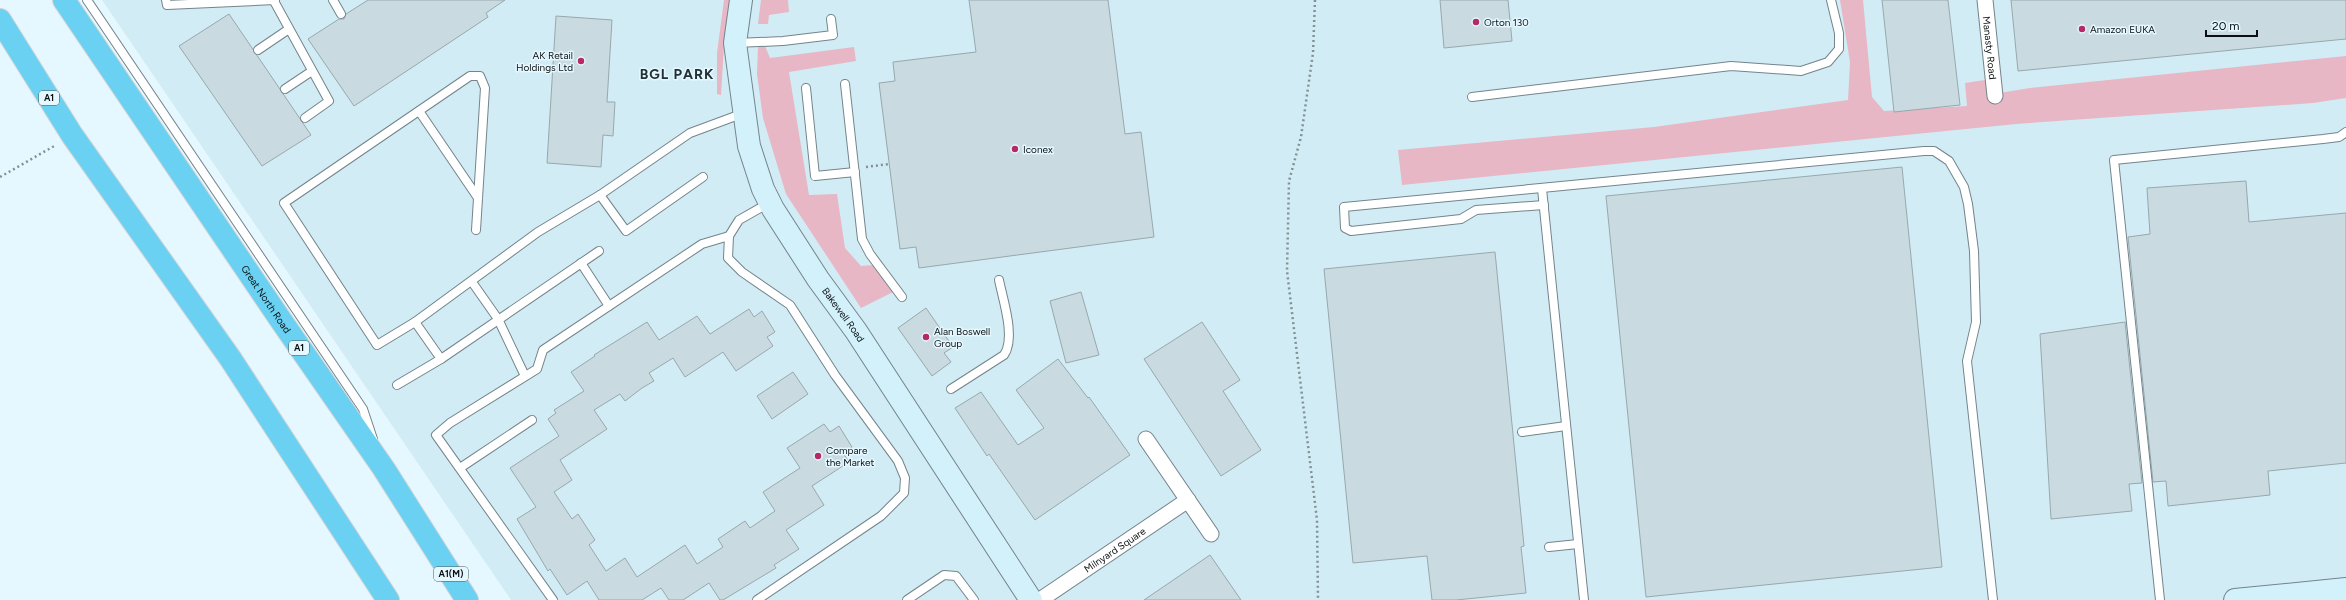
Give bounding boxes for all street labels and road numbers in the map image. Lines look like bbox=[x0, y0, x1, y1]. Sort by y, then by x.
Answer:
street label: Manasty Road bbox=[1980, 16, 1999, 80]
road number: A1 bbox=[39, 91, 59, 105]
street label: Great North Road bbox=[238, 263, 294, 336]
street label: Bakewell Road bbox=[819, 285, 867, 345]
road number: A1 bbox=[289, 341, 309, 355]
street label: Milnyard Square bbox=[1081, 524, 1149, 576]
road number: A1(M) bbox=[434, 567, 468, 581]

